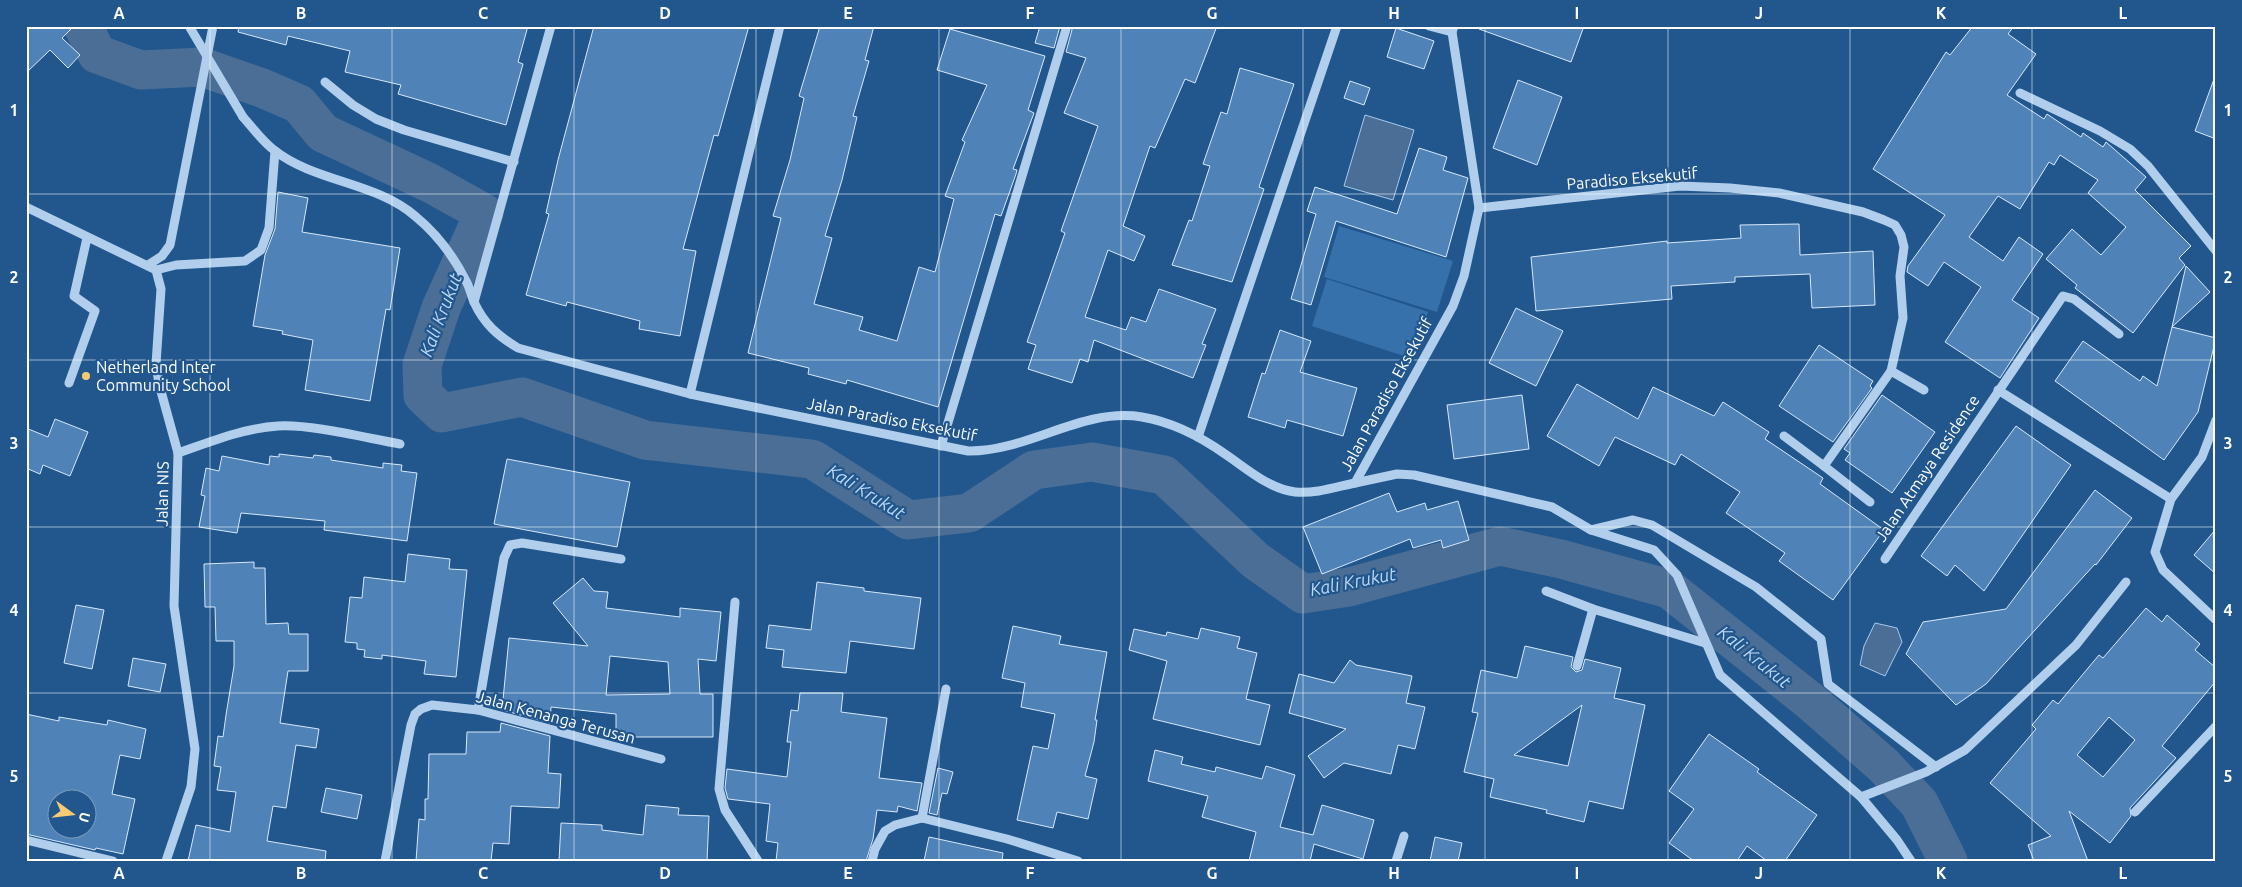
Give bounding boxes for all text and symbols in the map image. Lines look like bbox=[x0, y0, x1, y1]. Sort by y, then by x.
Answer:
text: A bbox=[113, 4, 125, 22]
text: B bbox=[296, 4, 306, 22]
text: C bbox=[478, 4, 488, 22]
text: D bbox=[659, 4, 671, 22]
text: E bbox=[843, 4, 853, 22]
text: F bbox=[1026, 4, 1035, 22]
text: G bbox=[1206, 4, 1218, 22]
text: H bbox=[1388, 4, 1400, 22]
text: I bbox=[1575, 4, 1579, 22]
text: J bbox=[1755, 4, 1763, 22]
text: K bbox=[1936, 4, 1947, 22]
text: L bbox=[2119, 4, 2128, 22]
text: 1 bbox=[9, 101, 19, 119]
text: 1 bbox=[2223, 101, 2233, 119]
street label: Paradiso Eksekutif bbox=[1566, 163, 1699, 193]
text: 2 bbox=[9, 268, 19, 286]
text: 2 bbox=[2223, 268, 2233, 286]
water label: Kali Krukut bbox=[415, 269, 465, 359]
street label: Jalan Paradiso Eksekutif bbox=[1336, 313, 1436, 474]
place label: Netherland Inter Community School bbox=[96, 358, 230, 394]
marker: Netherland Inter Community School bbox=[80, 370, 92, 382]
street label: Jalan Atmaya Residence bbox=[1871, 391, 1983, 545]
street label: Jalan Paradiso Eksekutif bbox=[805, 394, 979, 444]
text: 3 bbox=[9, 434, 19, 452]
text: 3 bbox=[2223, 434, 2233, 452]
water label: Kali Krukut bbox=[824, 460, 910, 523]
street label: Jalan NIS bbox=[152, 461, 172, 527]
water label: Kali Krukut bbox=[1308, 563, 1399, 599]
text: 4 bbox=[9, 601, 19, 619]
text: 4 bbox=[2223, 601, 2233, 619]
water label: Kali Krukut bbox=[1714, 621, 1796, 692]
street label: Jalan Kenanga Terusan bbox=[475, 687, 637, 747]
text: 5 bbox=[9, 767, 19, 785]
text: 5 bbox=[2223, 767, 2233, 785]
north arrow bbox=[48, 790, 98, 840]
text: U bbox=[76, 811, 94, 824]
text: A bbox=[113, 864, 125, 882]
text: B bbox=[296, 864, 306, 882]
text: C bbox=[478, 864, 488, 882]
text: D bbox=[659, 864, 671, 882]
text: E bbox=[843, 864, 853, 882]
text: F bbox=[1026, 864, 1035, 882]
text: G bbox=[1206, 864, 1218, 882]
text: H bbox=[1388, 864, 1400, 882]
text: I bbox=[1575, 864, 1579, 882]
text: J bbox=[1755, 864, 1763, 882]
text: K bbox=[1936, 864, 1947, 882]
text: L bbox=[2119, 864, 2128, 882]

